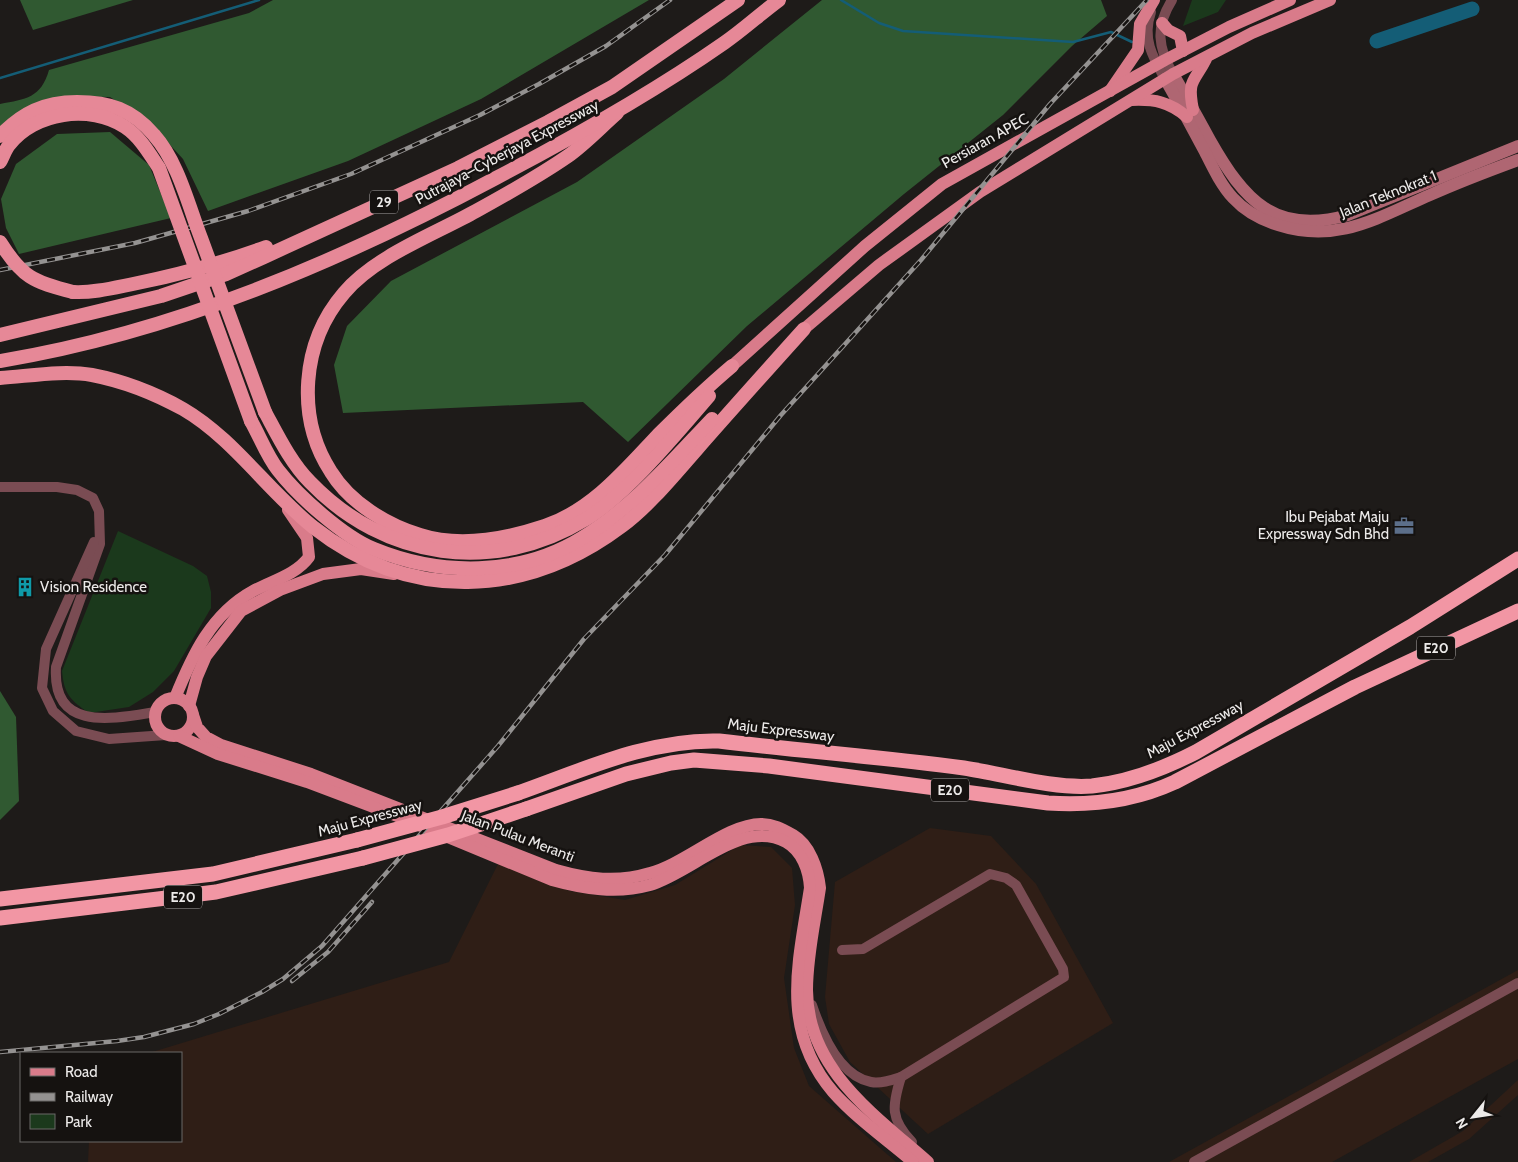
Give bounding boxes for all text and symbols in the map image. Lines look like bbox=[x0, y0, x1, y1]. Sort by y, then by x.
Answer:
street label: Putrajaya–Cyberjaya Expressway bbox=[412, 96, 602, 208]
street label: Persiaran APEC bbox=[939, 110, 1031, 172]
street label: Jalan Teknokrat 1 bbox=[1336, 166, 1439, 222]
road number: 29 bbox=[370, 190, 398, 213]
place label: Ibu Pejabat Maju Expressway Sdn Bhd bbox=[1258, 508, 1389, 543]
office icon: Ibu Pejabat Maju Expressway Sdn Bhd bbox=[1393, 515, 1415, 537]
building icon: Vision Residence bbox=[14, 576, 36, 598]
place label: Vision Residence bbox=[40, 578, 147, 596]
road number: E20 bbox=[1417, 636, 1455, 660]
street label: Maju Expressway bbox=[1143, 696, 1247, 762]
street label: Maju Expressway bbox=[727, 715, 836, 746]
road number: E20 bbox=[931, 778, 969, 802]
street label: Maju Expressway bbox=[316, 795, 425, 841]
street label: Jalan Pulau Meranti bbox=[458, 806, 577, 866]
road number: E20 bbox=[164, 886, 202, 909]
legend bbox=[20, 1052, 182, 1142]
text: Road bbox=[65, 1063, 98, 1081]
text: Railway bbox=[65, 1088, 114, 1106]
north arrow bbox=[1448, 1092, 1498, 1142]
text: Park bbox=[65, 1113, 92, 1131]
text: N bbox=[1451, 1115, 1472, 1132]

